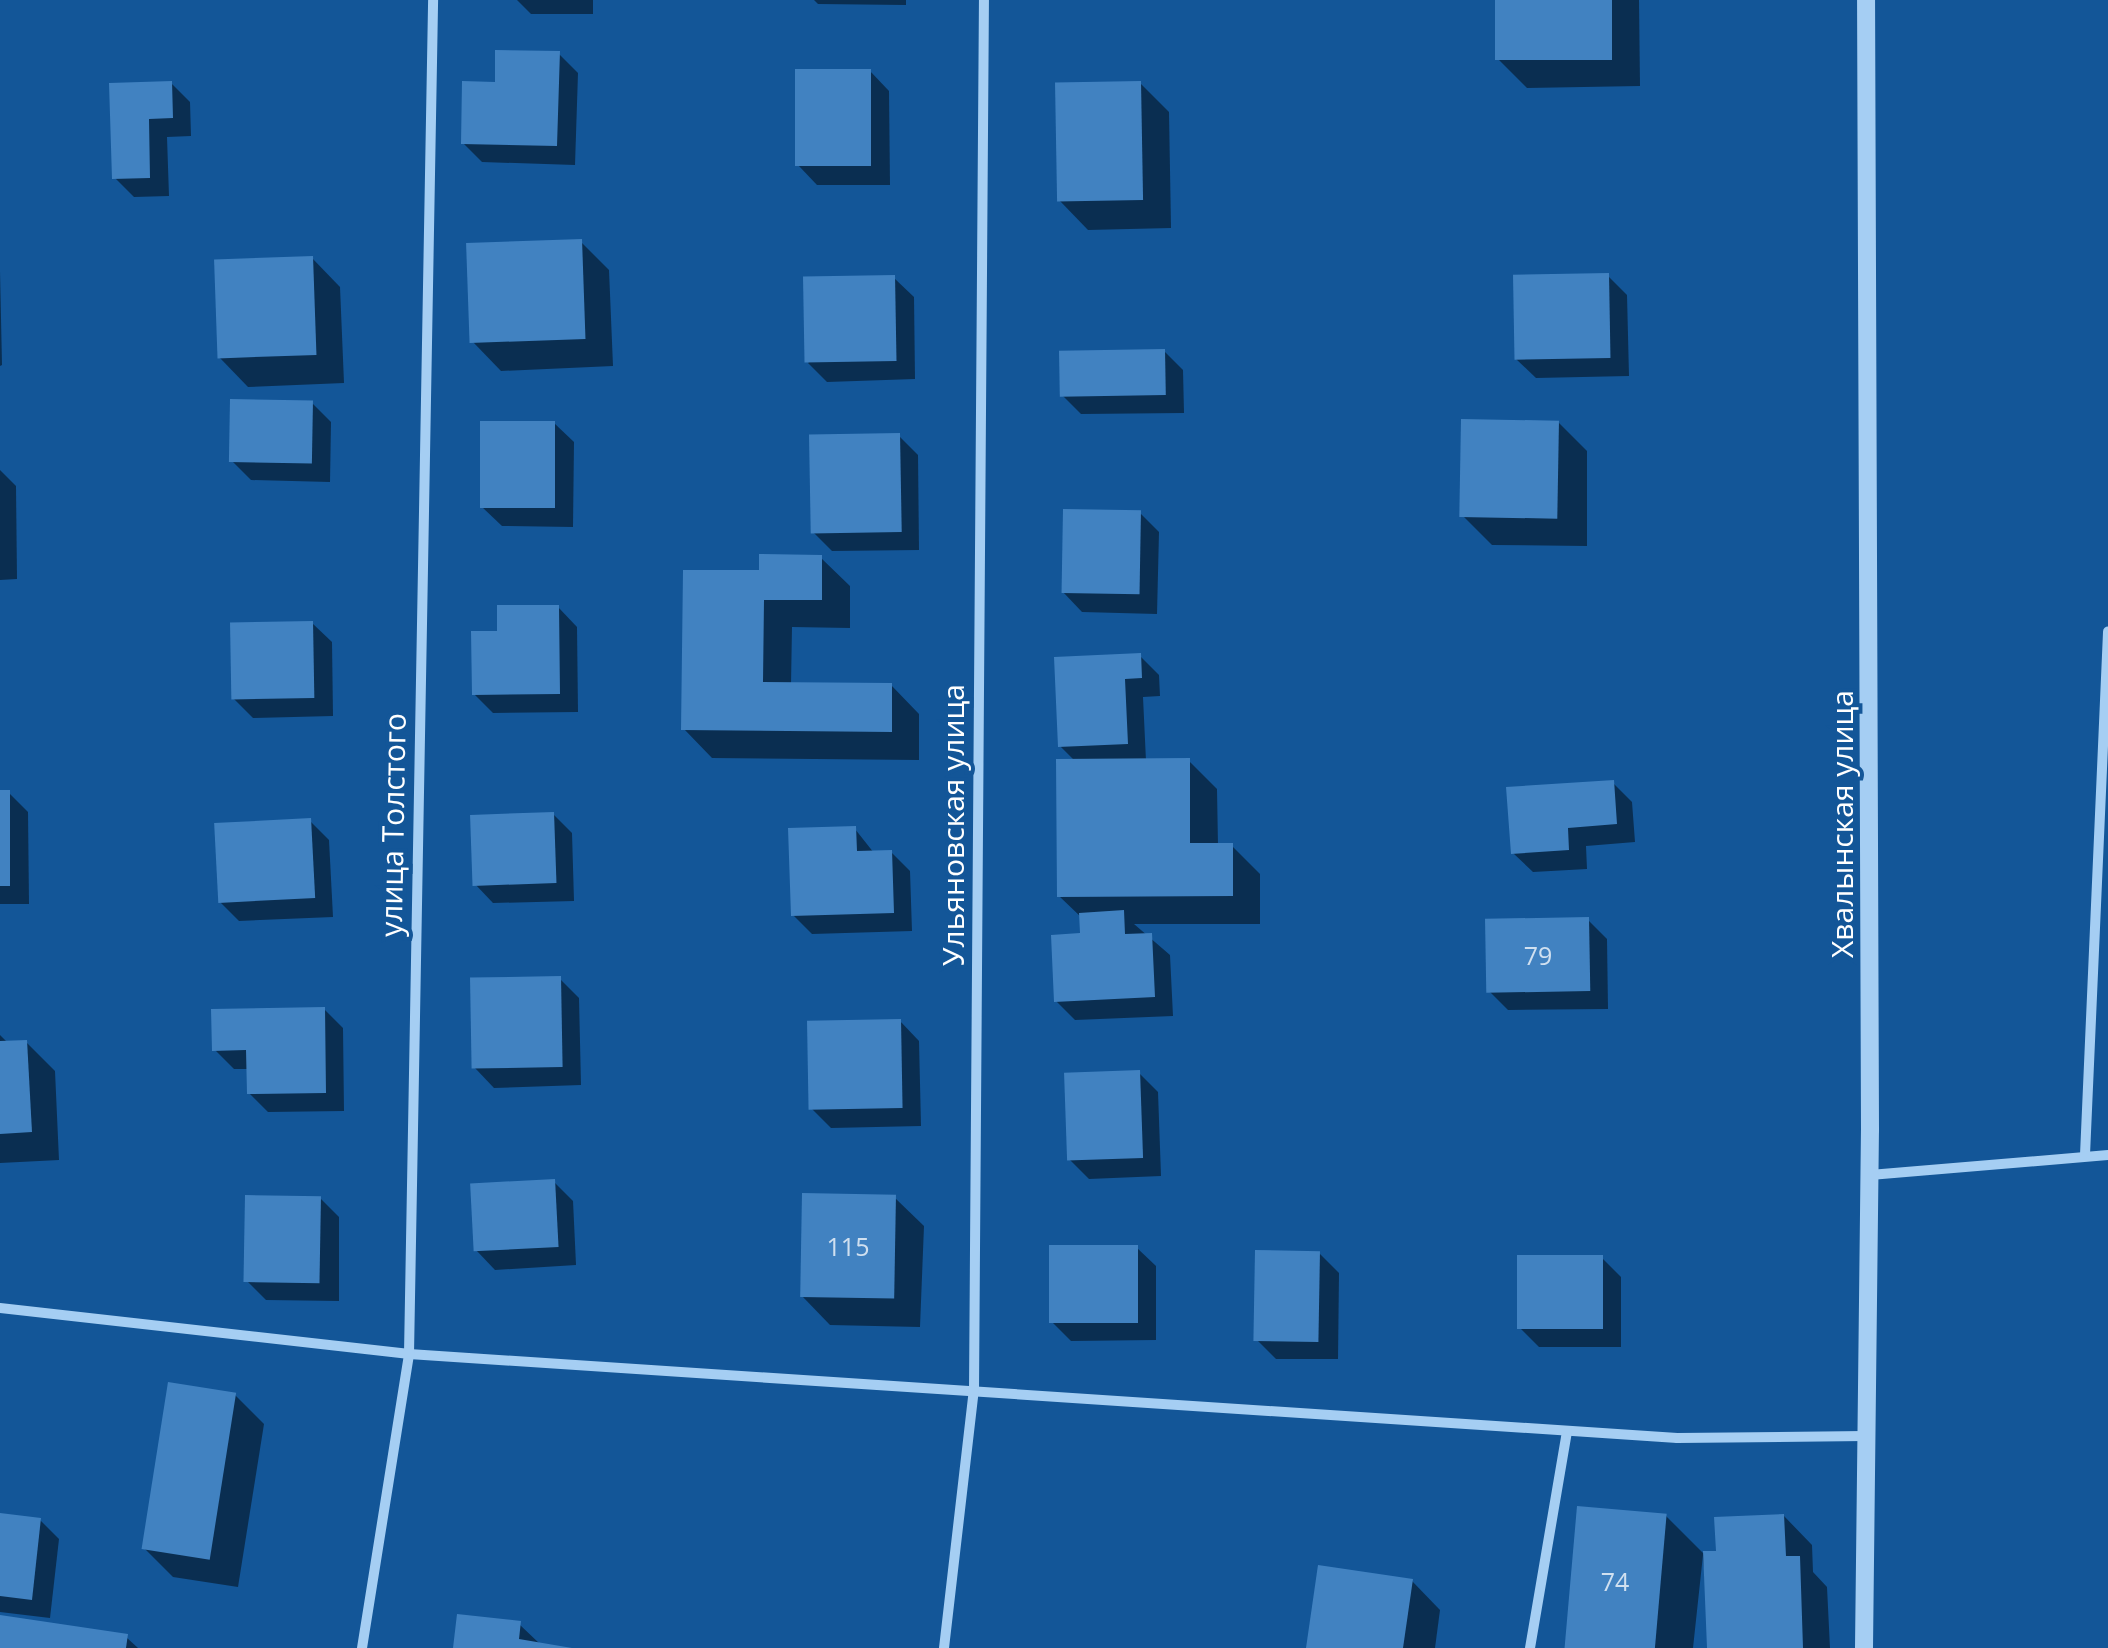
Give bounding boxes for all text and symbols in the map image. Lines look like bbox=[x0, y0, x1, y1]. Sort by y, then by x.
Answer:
street label: Ульяновская улица bbox=[935, 684, 971, 966]
street label: Хвалынская улица bbox=[1824, 690, 1860, 958]
street label: улица Толстого bbox=[373, 713, 413, 937]
house number: 79 bbox=[1524, 940, 1552, 970]
house number: 115 bbox=[827, 1231, 869, 1261]
house number: 74 bbox=[1601, 1566, 1629, 1596]

